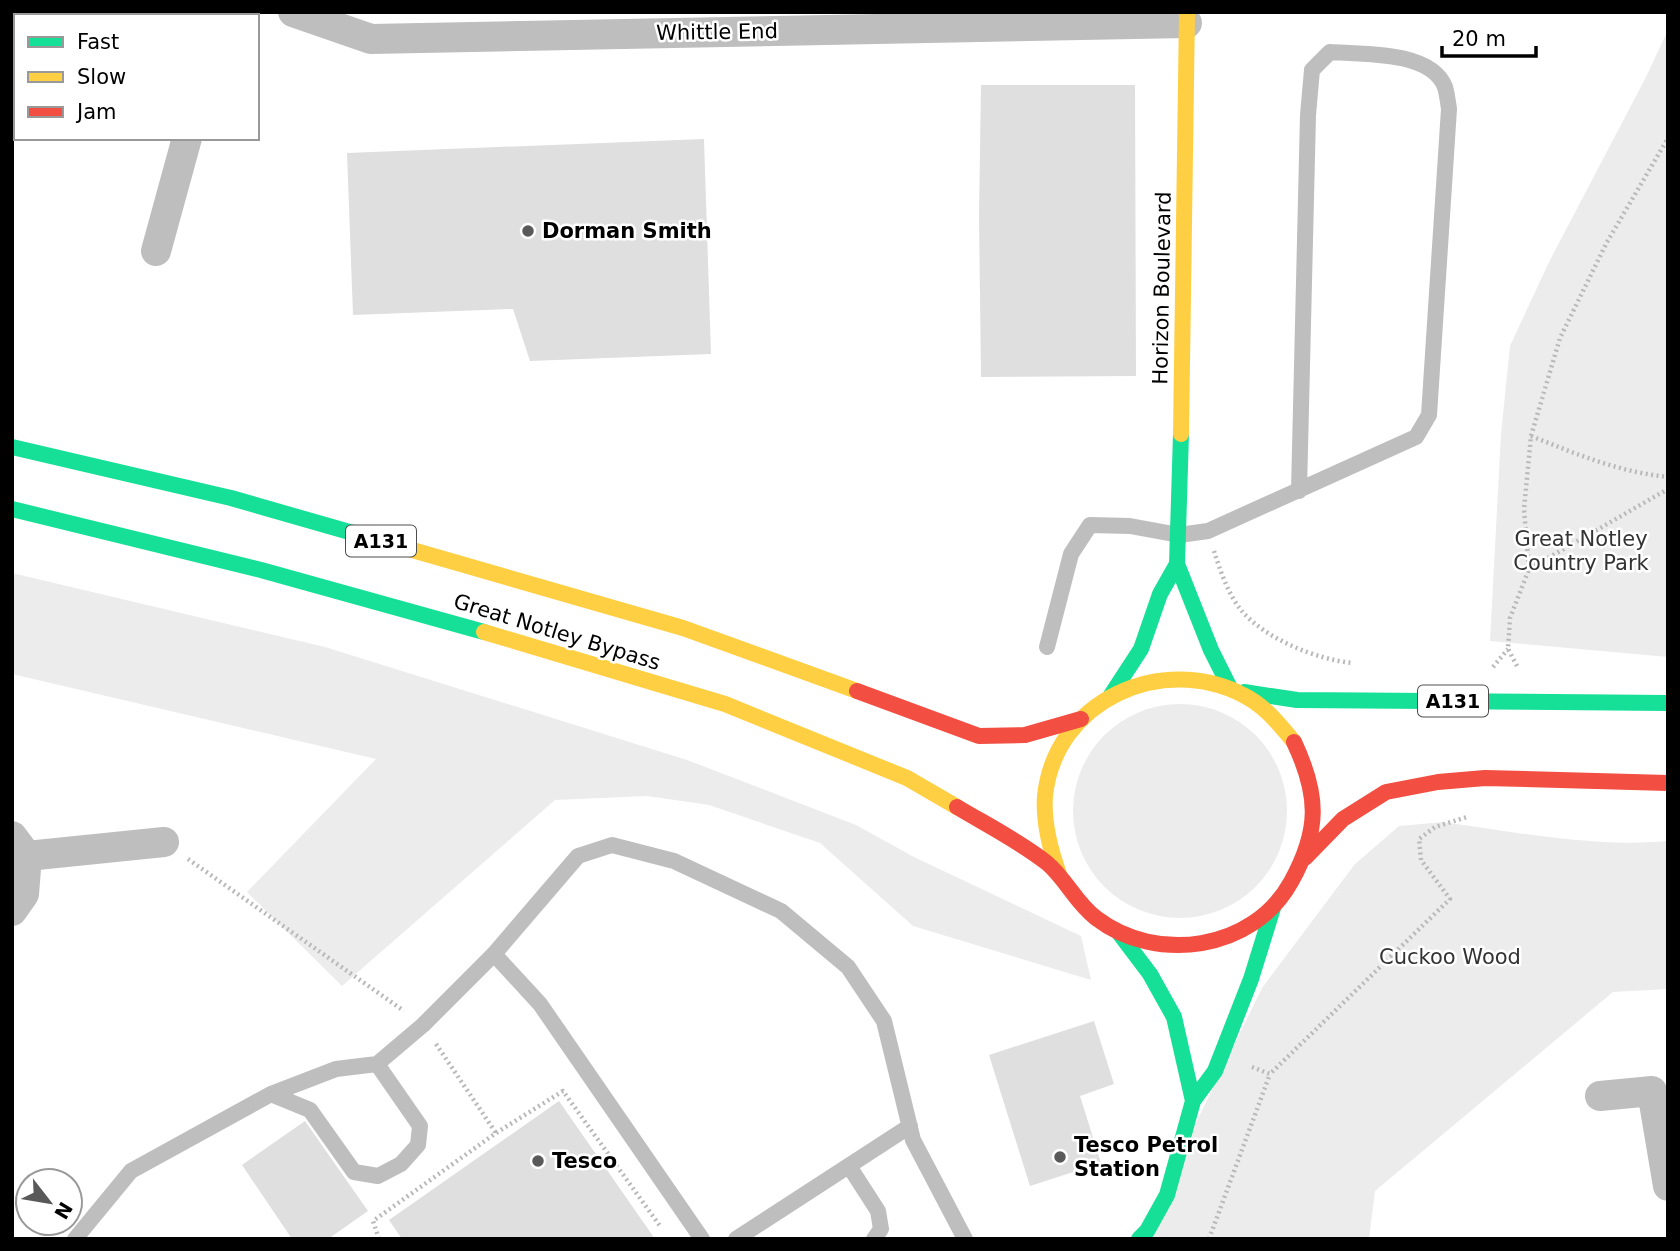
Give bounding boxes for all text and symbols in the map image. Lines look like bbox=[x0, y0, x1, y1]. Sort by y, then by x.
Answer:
legend bbox=[14, 14, 259, 140]
scale bar bbox=[1442, 14, 1536, 58]
street label: Whittle End bbox=[656, 19, 778, 45]
text: 20 m bbox=[1452, 27, 1506, 51]
text: Fast bbox=[77, 30, 119, 54]
text: Slow bbox=[77, 65, 126, 89]
text: Jam bbox=[75, 100, 117, 124]
street label: Horizon Boulevard bbox=[1148, 191, 1176, 385]
place label: Dorman Smith bbox=[542, 219, 712, 243]
marker: Dorman Smith bbox=[520, 223, 536, 239]
road number: A131 bbox=[346, 526, 416, 556]
park label: Great Notley Country Park bbox=[1513, 527, 1650, 575]
street label: Great Notley Bypass bbox=[451, 589, 663, 675]
road number: A131 bbox=[1418, 686, 1488, 716]
park label: Cuckoo Wood bbox=[1379, 945, 1521, 969]
place label: Tesco Petrol Station bbox=[1074, 1133, 1218, 1181]
place label: Tesco bbox=[552, 1149, 617, 1173]
marker: Tesco Petrol Station bbox=[1052, 1149, 1068, 1165]
marker: Tesco bbox=[530, 1153, 546, 1169]
north arrow bbox=[14, 1167, 84, 1237]
text: N bbox=[50, 1198, 77, 1223]

